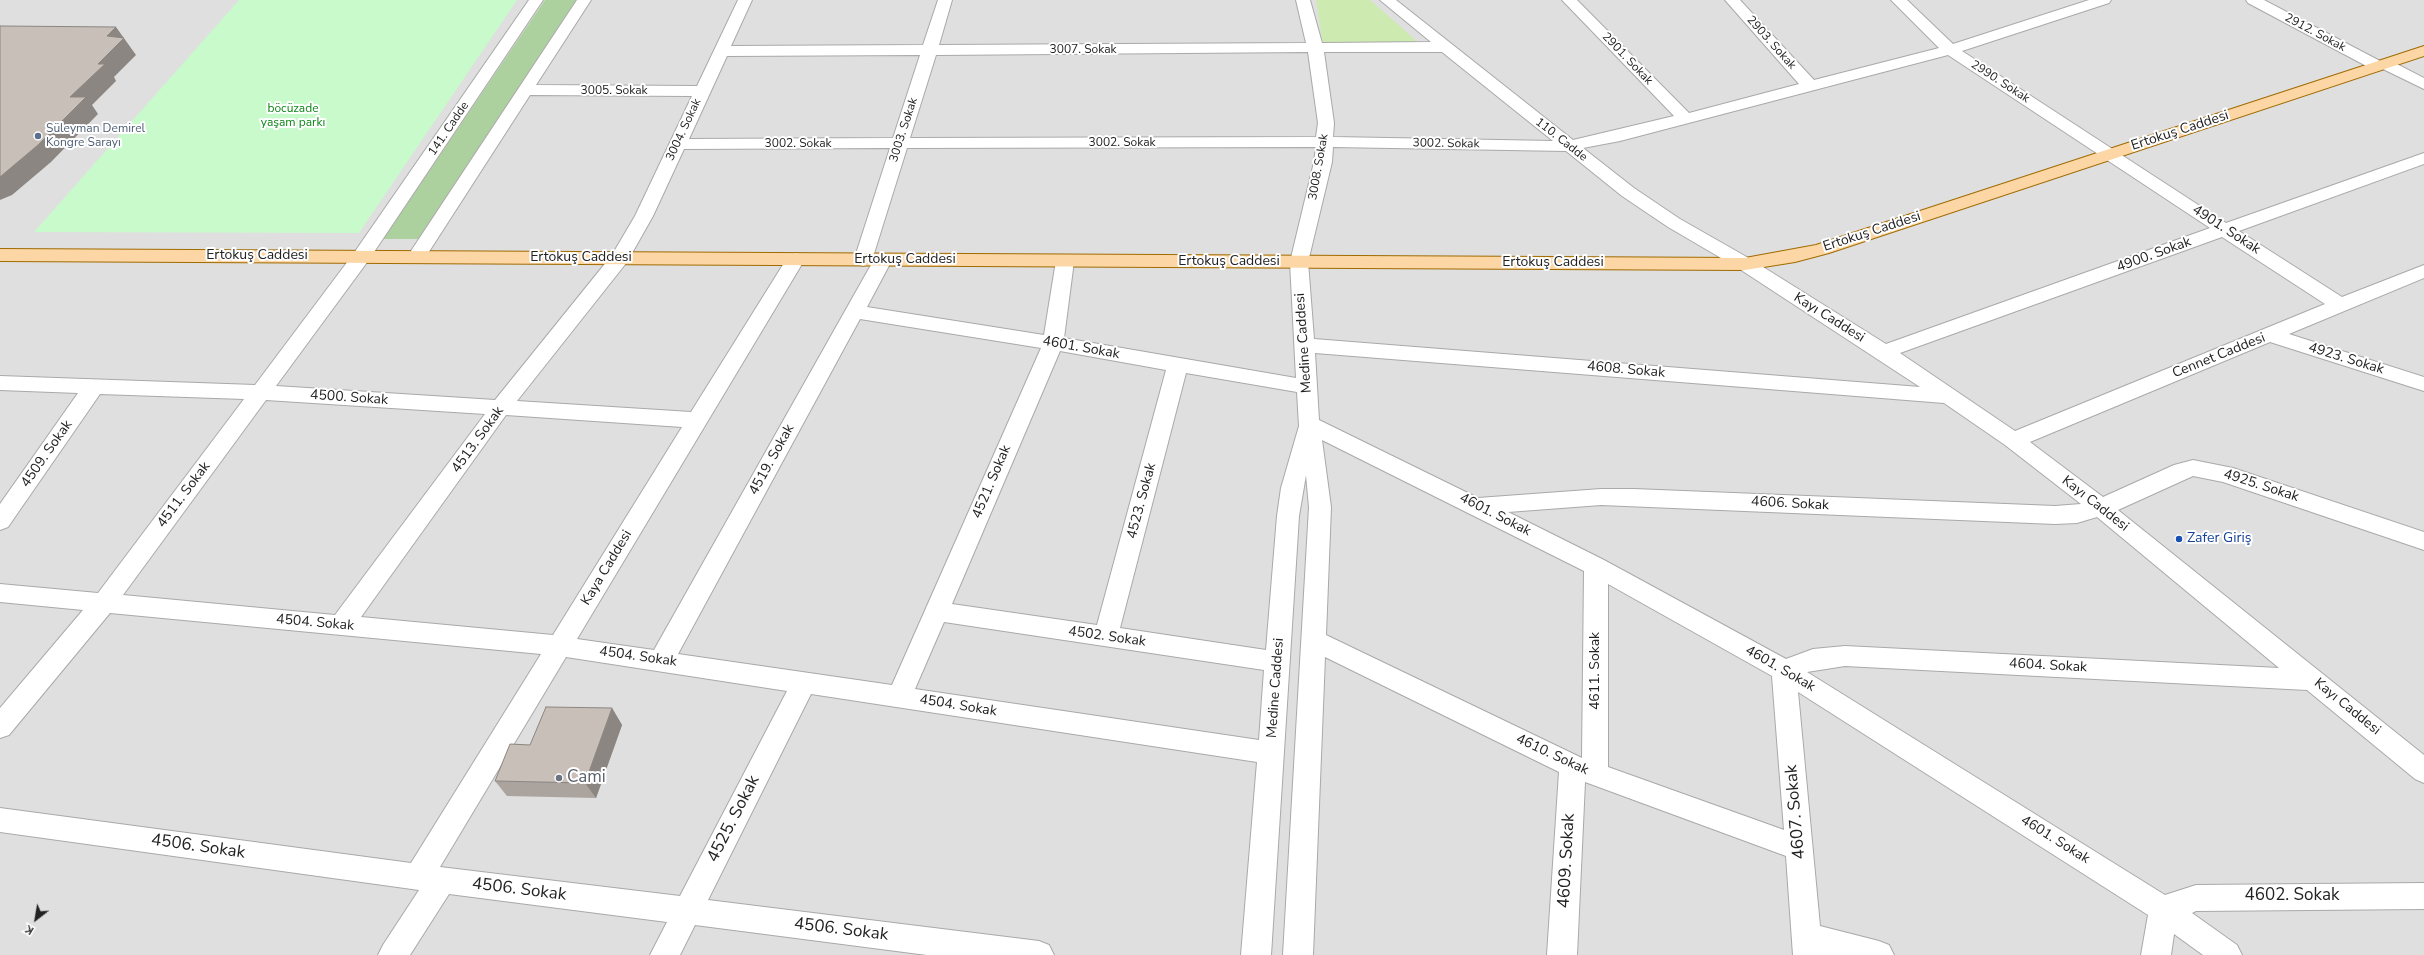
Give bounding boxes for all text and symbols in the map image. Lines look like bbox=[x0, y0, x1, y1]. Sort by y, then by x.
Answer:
street label: 2912. Sokak bbox=[2282, 11, 2348, 55]
street label: 2903. Sokak bbox=[1743, 13, 1799, 73]
street label: 2901. Sokak bbox=[1599, 30, 1655, 88]
street label: 3007. Sokak bbox=[1050, 43, 1116, 57]
street label: 2990. Sokak bbox=[1968, 58, 2032, 106]
street label: 3005. Sokak bbox=[581, 84, 647, 98]
street label: 3003. Sokak bbox=[887, 96, 921, 164]
street label: 3004. Sokak bbox=[663, 97, 705, 163]
street label: 141. Cadde bbox=[426, 99, 472, 159]
park label: böcüzade yaşam parkı bbox=[261, 102, 325, 130]
street label: Ertokuş Caddesi bbox=[2129, 107, 2231, 155]
street label: 110. Cadde bbox=[1532, 115, 1590, 165]
place label: Süleyman Demirel Kongre Sarayı bbox=[46, 122, 145, 150]
marker: Süleyman Demirel Kongre Sarayı bbox=[33, 131, 43, 141]
street label: 3008. Sokak bbox=[1306, 133, 1332, 201]
street label: 3002. Sokak bbox=[1089, 136, 1155, 150]
street label: 3002. Sokak bbox=[1412, 136, 1480, 152]
street label: 3002. Sokak bbox=[765, 137, 831, 151]
street label: 4901. Sokak bbox=[2189, 202, 2263, 258]
street label: Ertokuş Caddesi bbox=[1821, 208, 1923, 256]
street label: 4900. Sokak bbox=[2114, 234, 2194, 276]
street label: Ertokuş Caddesi bbox=[206, 248, 308, 264]
street label: Ertokuş Caddesi bbox=[530, 250, 632, 266]
street label: Ertokuş Caddesi bbox=[854, 252, 956, 268]
street label: Ertokuş Caddesi bbox=[1178, 254, 1280, 270]
street label: Ertokuş Caddesi bbox=[1502, 255, 1604, 271]
street label: Kayı Caddesi bbox=[1790, 290, 1868, 346]
street label: Medine Caddesi bbox=[1292, 292, 1316, 394]
street label: Cennet Caddesi bbox=[2170, 330, 2268, 382]
street label: 4601. Sokak bbox=[1041, 333, 1121, 363]
street label: 4923. Sokak bbox=[2306, 340, 2386, 378]
street label: 4608. Sokak bbox=[1586, 358, 1666, 382]
street label: 4500. Sokak bbox=[309, 387, 389, 409]
street label: 4513. Sokak bbox=[448, 403, 508, 477]
street label: 4509. Sokak bbox=[18, 417, 76, 491]
street label: 4519. Sokak bbox=[746, 422, 798, 498]
street label: 4521. Sokak bbox=[969, 443, 1015, 521]
street label: 4511. Sokak bbox=[154, 459, 214, 531]
street label: 4523. Sokak bbox=[1124, 461, 1160, 541]
street label: 4925. Sokak bbox=[2221, 466, 2301, 506]
street label: Kayı Caddesi bbox=[2058, 473, 2132, 535]
street label: 4601. Sokak bbox=[1456, 490, 1534, 540]
street label: 4606. Sokak bbox=[1751, 494, 1829, 514]
street label: Kaya Caddesi bbox=[578, 527, 636, 609]
place label: Zafer Giriş bbox=[2187, 531, 2251, 547]
marker: Zafer Giriş bbox=[2174, 534, 2184, 544]
street label: 4504. Sokak bbox=[275, 611, 355, 635]
street label: 4502. Sokak bbox=[1067, 623, 1147, 651]
street label: 4611. Sokak bbox=[1588, 632, 1604, 710]
street label: Medine Caddesi bbox=[1264, 637, 1288, 739]
street label: 4601. Sokak bbox=[1742, 642, 1818, 696]
street label: 4504. Sokak bbox=[598, 643, 678, 671]
street label: 4604. Sokak bbox=[2009, 656, 2087, 676]
street label: Kayı Caddesi bbox=[2310, 675, 2384, 739]
street label: 4504. Sokak bbox=[918, 692, 998, 720]
street label: 4610. Sokak bbox=[1513, 731, 1591, 779]
street label: 4607. Sokak bbox=[1782, 764, 1810, 860]
place label: Cami bbox=[567, 768, 606, 788]
street label: 4525. Sokak bbox=[703, 772, 765, 866]
marker: Cami bbox=[554, 773, 564, 783]
street label: 4601. Sokak bbox=[2017, 812, 2093, 868]
street label: 4609. Sokak bbox=[1554, 813, 1580, 909]
street label: 4506. Sokak bbox=[150, 830, 246, 864]
street label: 4506. Sokak bbox=[471, 874, 567, 906]
street label: 4602. Sokak bbox=[2245, 886, 2339, 906]
north arrow bbox=[16, 899, 56, 939]
street label: 4506. Sokak bbox=[793, 914, 889, 946]
text: K bbox=[23, 921, 37, 938]

